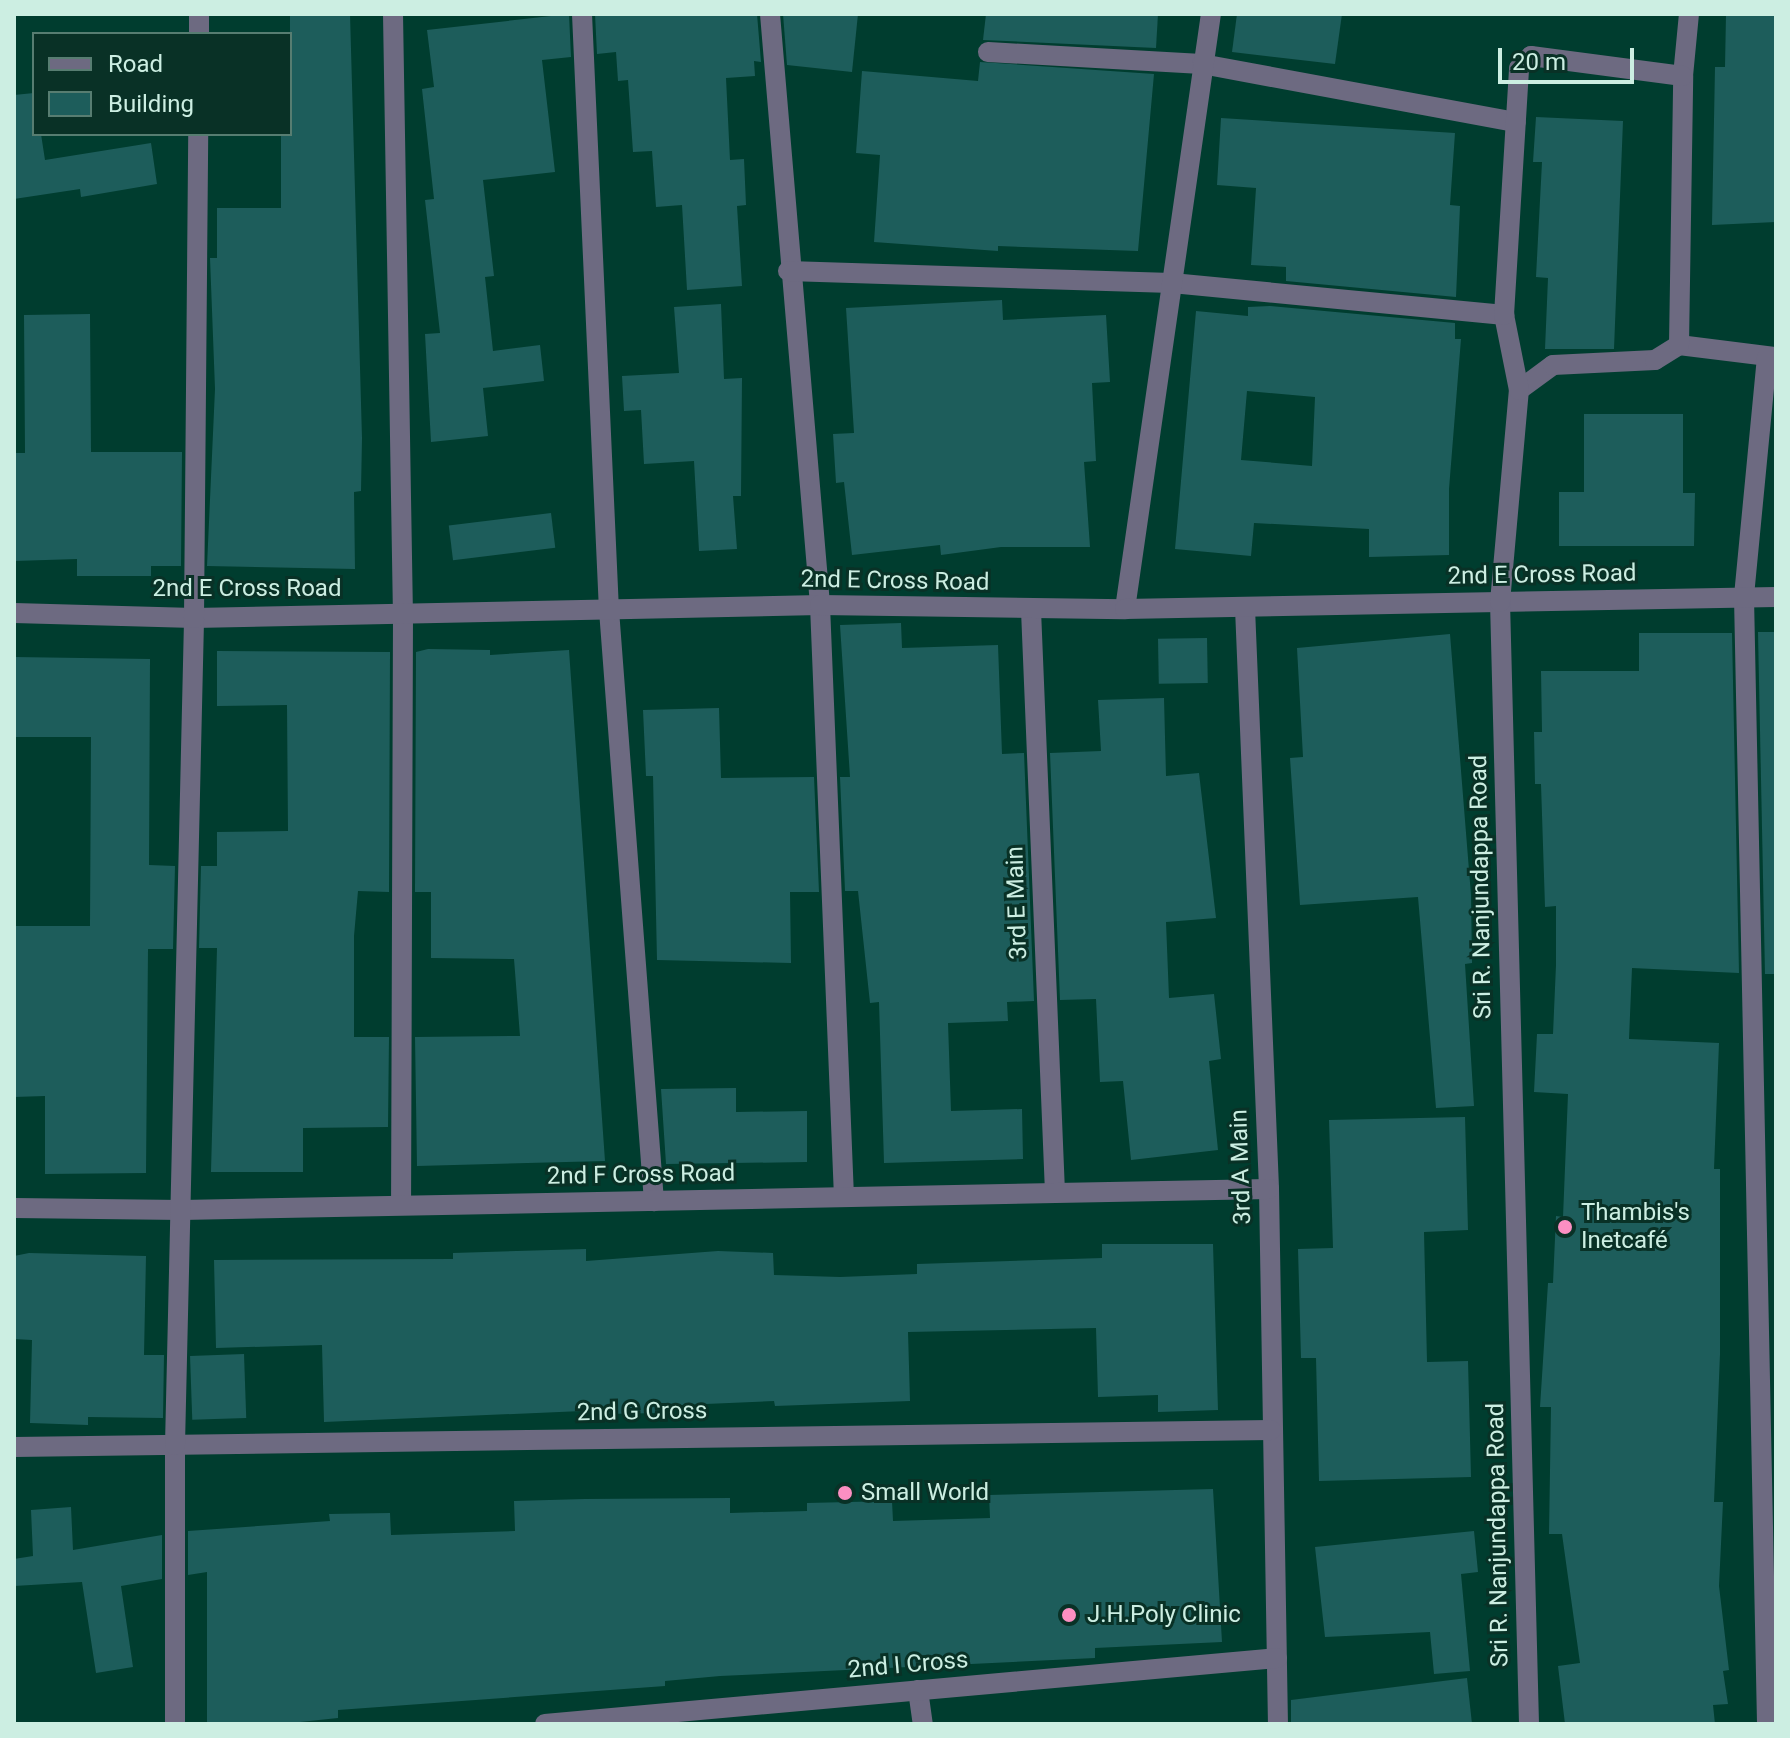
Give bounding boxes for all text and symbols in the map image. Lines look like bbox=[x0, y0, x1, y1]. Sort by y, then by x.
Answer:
legend bbox=[32, 32, 292, 136]
scale bar bbox=[1502, 32, 1638, 82]
text: 20 m bbox=[1512, 48, 1566, 76]
text: Road bbox=[108, 50, 163, 78]
text: Building bbox=[108, 90, 194, 118]
street label: 2nd E Cross Road bbox=[1447, 559, 1637, 591]
street label: 2nd E Cross Road bbox=[800, 565, 990, 597]
street label: 2nd E Cross Road bbox=[153, 575, 341, 603]
street label: Sri R. Nanjundappa Road bbox=[1464, 755, 1498, 1019]
street label: 3rd E Main bbox=[1001, 846, 1033, 960]
street label: 3rd A Main bbox=[1225, 1109, 1257, 1225]
street label: 2nd F Cross Road bbox=[547, 1159, 735, 1191]
place label: Thambis's Inetcafé bbox=[1581, 1199, 1690, 1255]
marker: Thambis's Inetcafé bbox=[1556, 1218, 1574, 1236]
street label: 2nd G Cross bbox=[577, 1396, 707, 1428]
street label: Sri R. Nanjundappa Road bbox=[1481, 1403, 1515, 1667]
place label: Small World bbox=[861, 1479, 989, 1507]
marker: Small World bbox=[836, 1484, 854, 1502]
place label: J.H.Poly Clinic bbox=[1087, 1601, 1241, 1629]
marker: J.H.Poly Clinic bbox=[1058, 1604, 1080, 1626]
street label: 2nd I Cross bbox=[847, 1645, 969, 1685]

